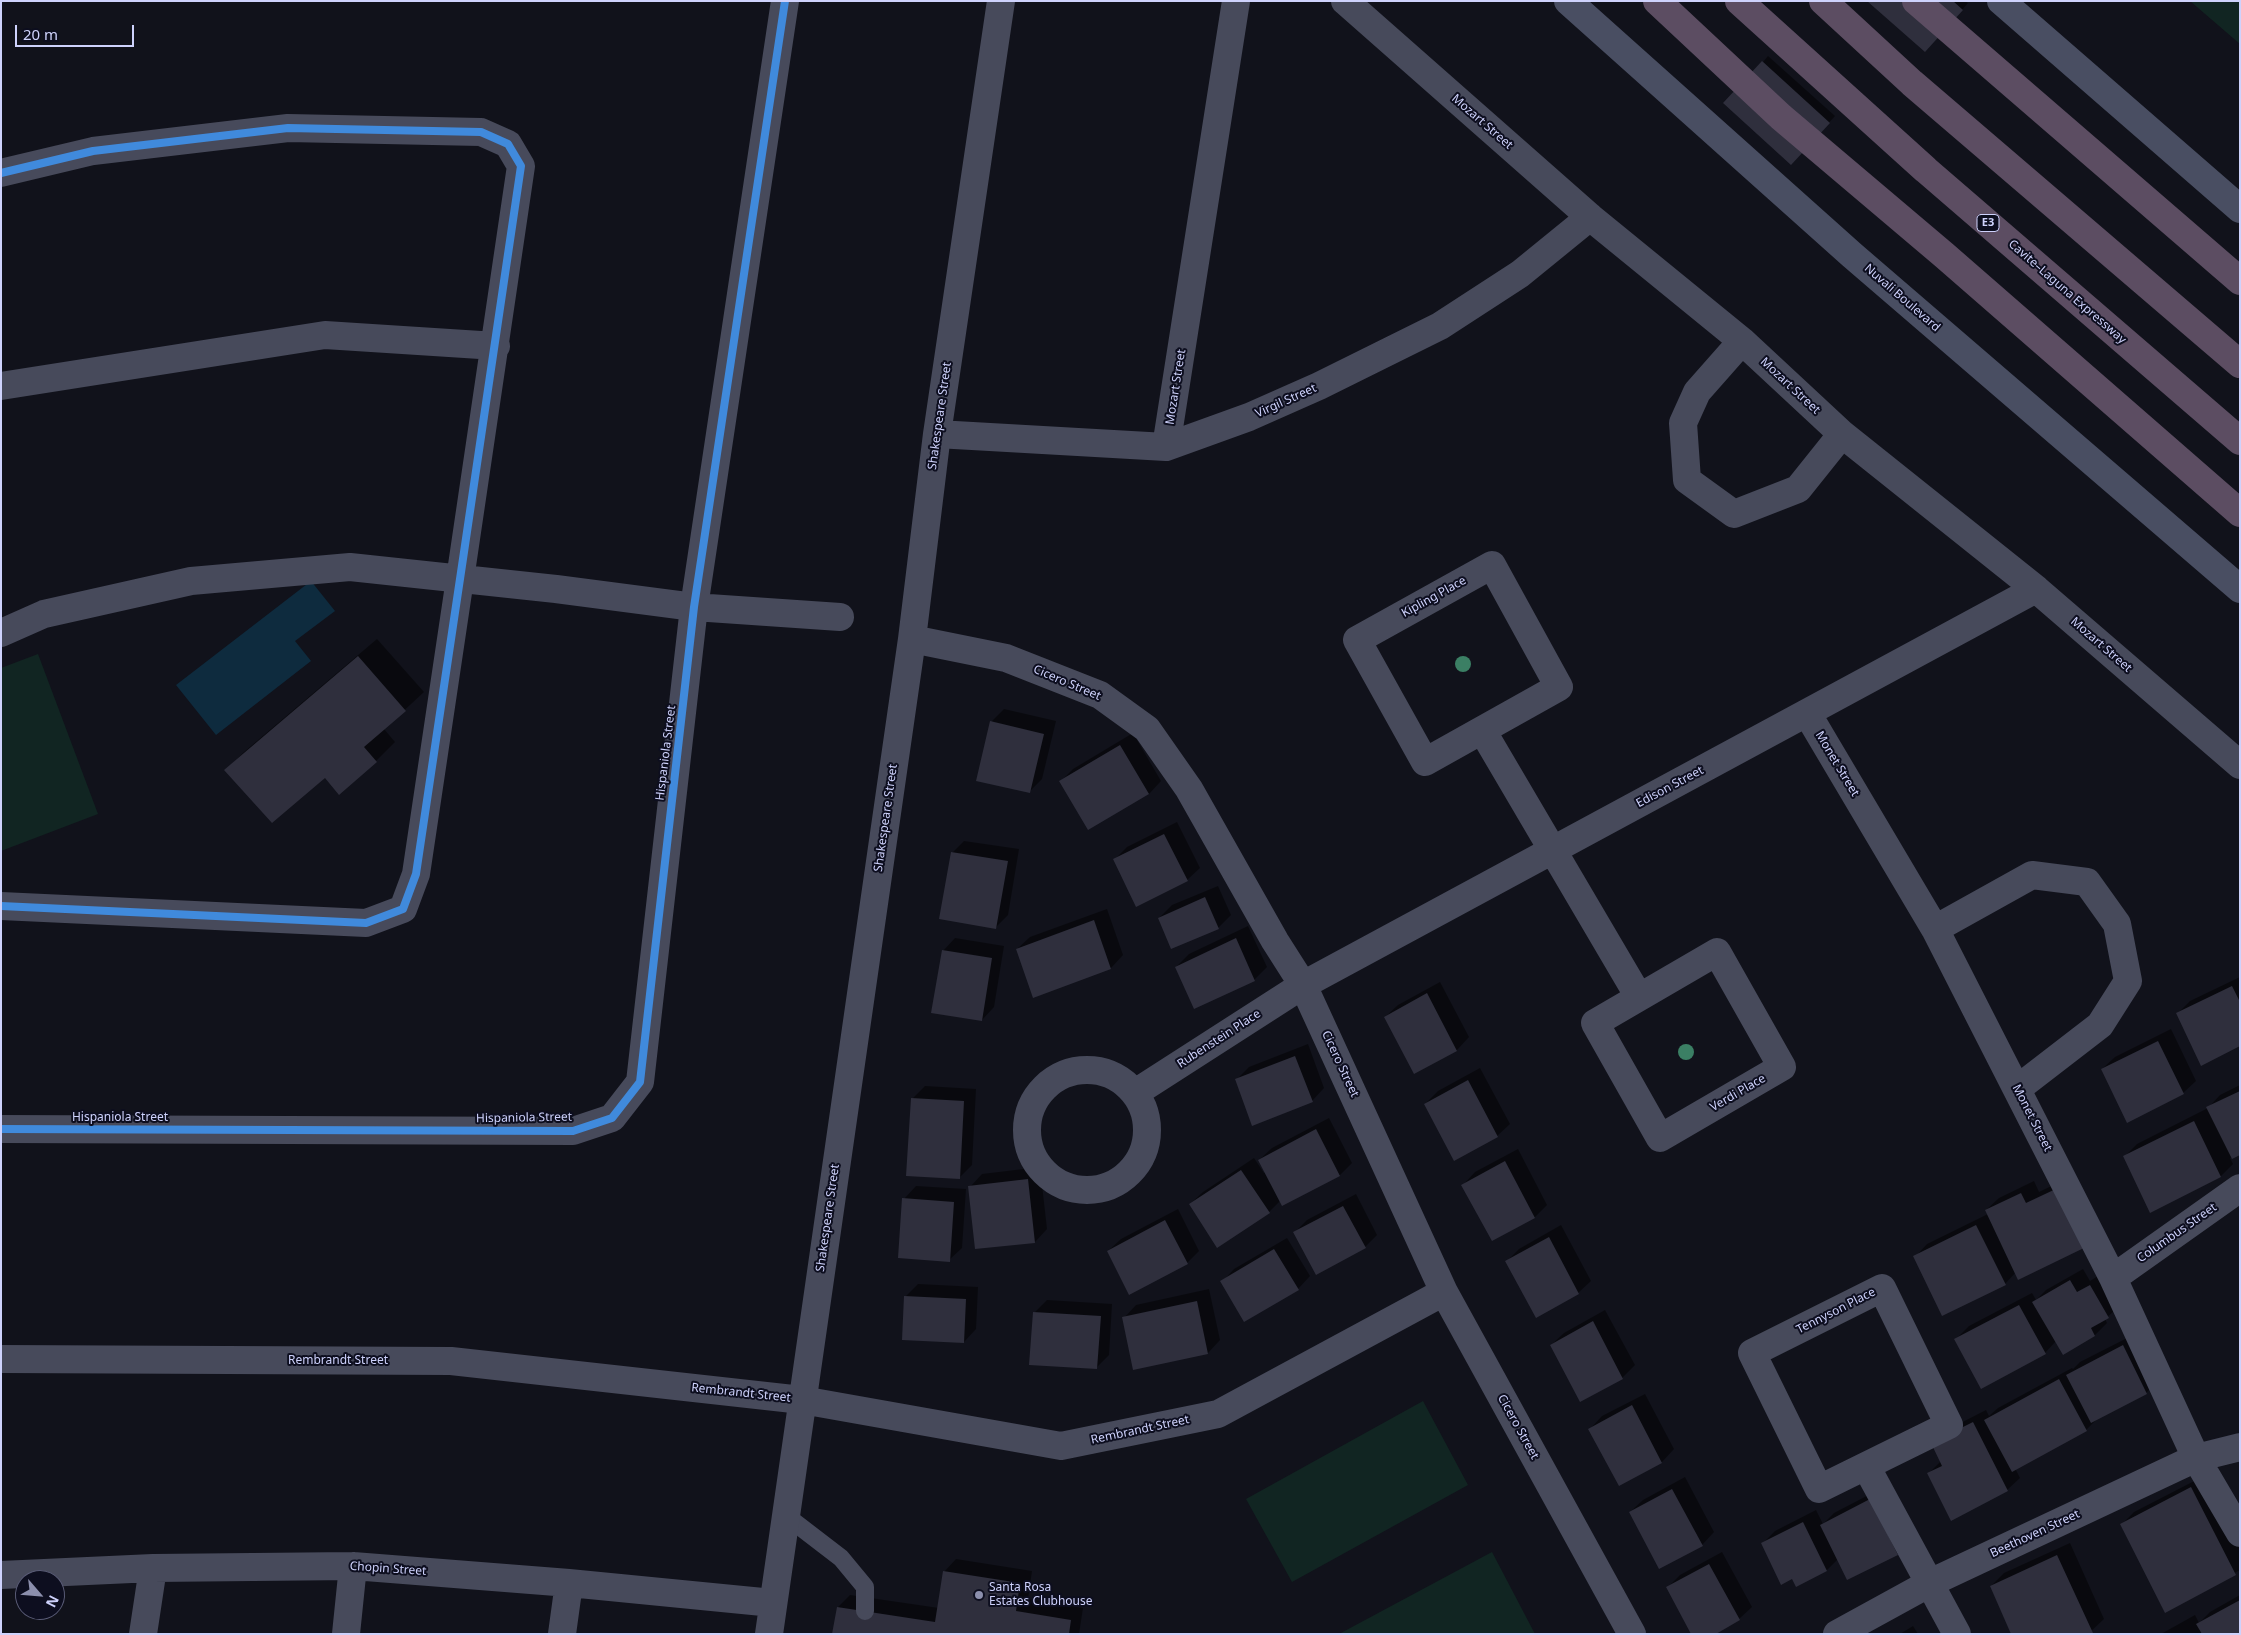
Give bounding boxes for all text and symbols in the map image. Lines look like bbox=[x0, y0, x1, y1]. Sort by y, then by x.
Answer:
scale bar bbox=[18, 15, 136, 47]
text: 20 m bbox=[23, 24, 58, 44]
street label: Mozart Street bbox=[1448, 92, 1516, 152]
road number: E3 bbox=[1977, 214, 1999, 232]
street label: Cavite–Laguna Expressway bbox=[2005, 237, 2129, 347]
street label: Nuvali Boulevard bbox=[1861, 261, 1943, 335]
street label: Mozart Street bbox=[1163, 348, 1189, 426]
street label: Mozart Street bbox=[1757, 355, 1823, 417]
street label: Shakespeare Street bbox=[925, 361, 955, 471]
street label: Virgil Street bbox=[1253, 381, 1319, 421]
street label: Kipling Place bbox=[1399, 573, 1469, 621]
street label: Mozart Street bbox=[2067, 615, 2135, 675]
street label: Cicero Street bbox=[1031, 662, 1103, 704]
street label: Hispaniola Street bbox=[653, 704, 679, 802]
street label: Monet Street bbox=[1812, 729, 1862, 799]
street label: Shakespeare Street bbox=[871, 763, 901, 873]
street label: Edison Street bbox=[1634, 763, 1706, 811]
street label: Rubenstein Place bbox=[1175, 1007, 1263, 1071]
street label: Cicero Street bbox=[1318, 1028, 1362, 1100]
street label: Verdi Place bbox=[1708, 1071, 1768, 1115]
street label: Monet Street bbox=[2009, 1082, 2055, 1154]
street label: Hispaniola Street bbox=[476, 1110, 572, 1126]
street label: Hispaniola Street bbox=[72, 1111, 168, 1125]
street label: Shakespeare Street bbox=[813, 1163, 843, 1273]
street label: Columbus Street bbox=[2134, 1200, 2220, 1266]
street label: Tennyson Place bbox=[1794, 1285, 1878, 1337]
street label: Rembrandt Street bbox=[288, 1354, 388, 1368]
street label: Rembrandt Street bbox=[691, 1381, 791, 1405]
street label: Cicero Street bbox=[1494, 1392, 1542, 1462]
street label: Rembrandt Street bbox=[1090, 1413, 1190, 1447]
street label: Beethoven Street bbox=[1988, 1507, 2082, 1561]
street label: Chopin Street bbox=[349, 1559, 427, 1579]
north arrow bbox=[15, 1570, 65, 1620]
place label: Santa Rosa Estates Clubhouse bbox=[989, 1581, 1093, 1609]
marker: Santa Rosa Estates Clubhouse bbox=[973, 1589, 985, 1601]
text: N bbox=[42, 1592, 64, 1611]

